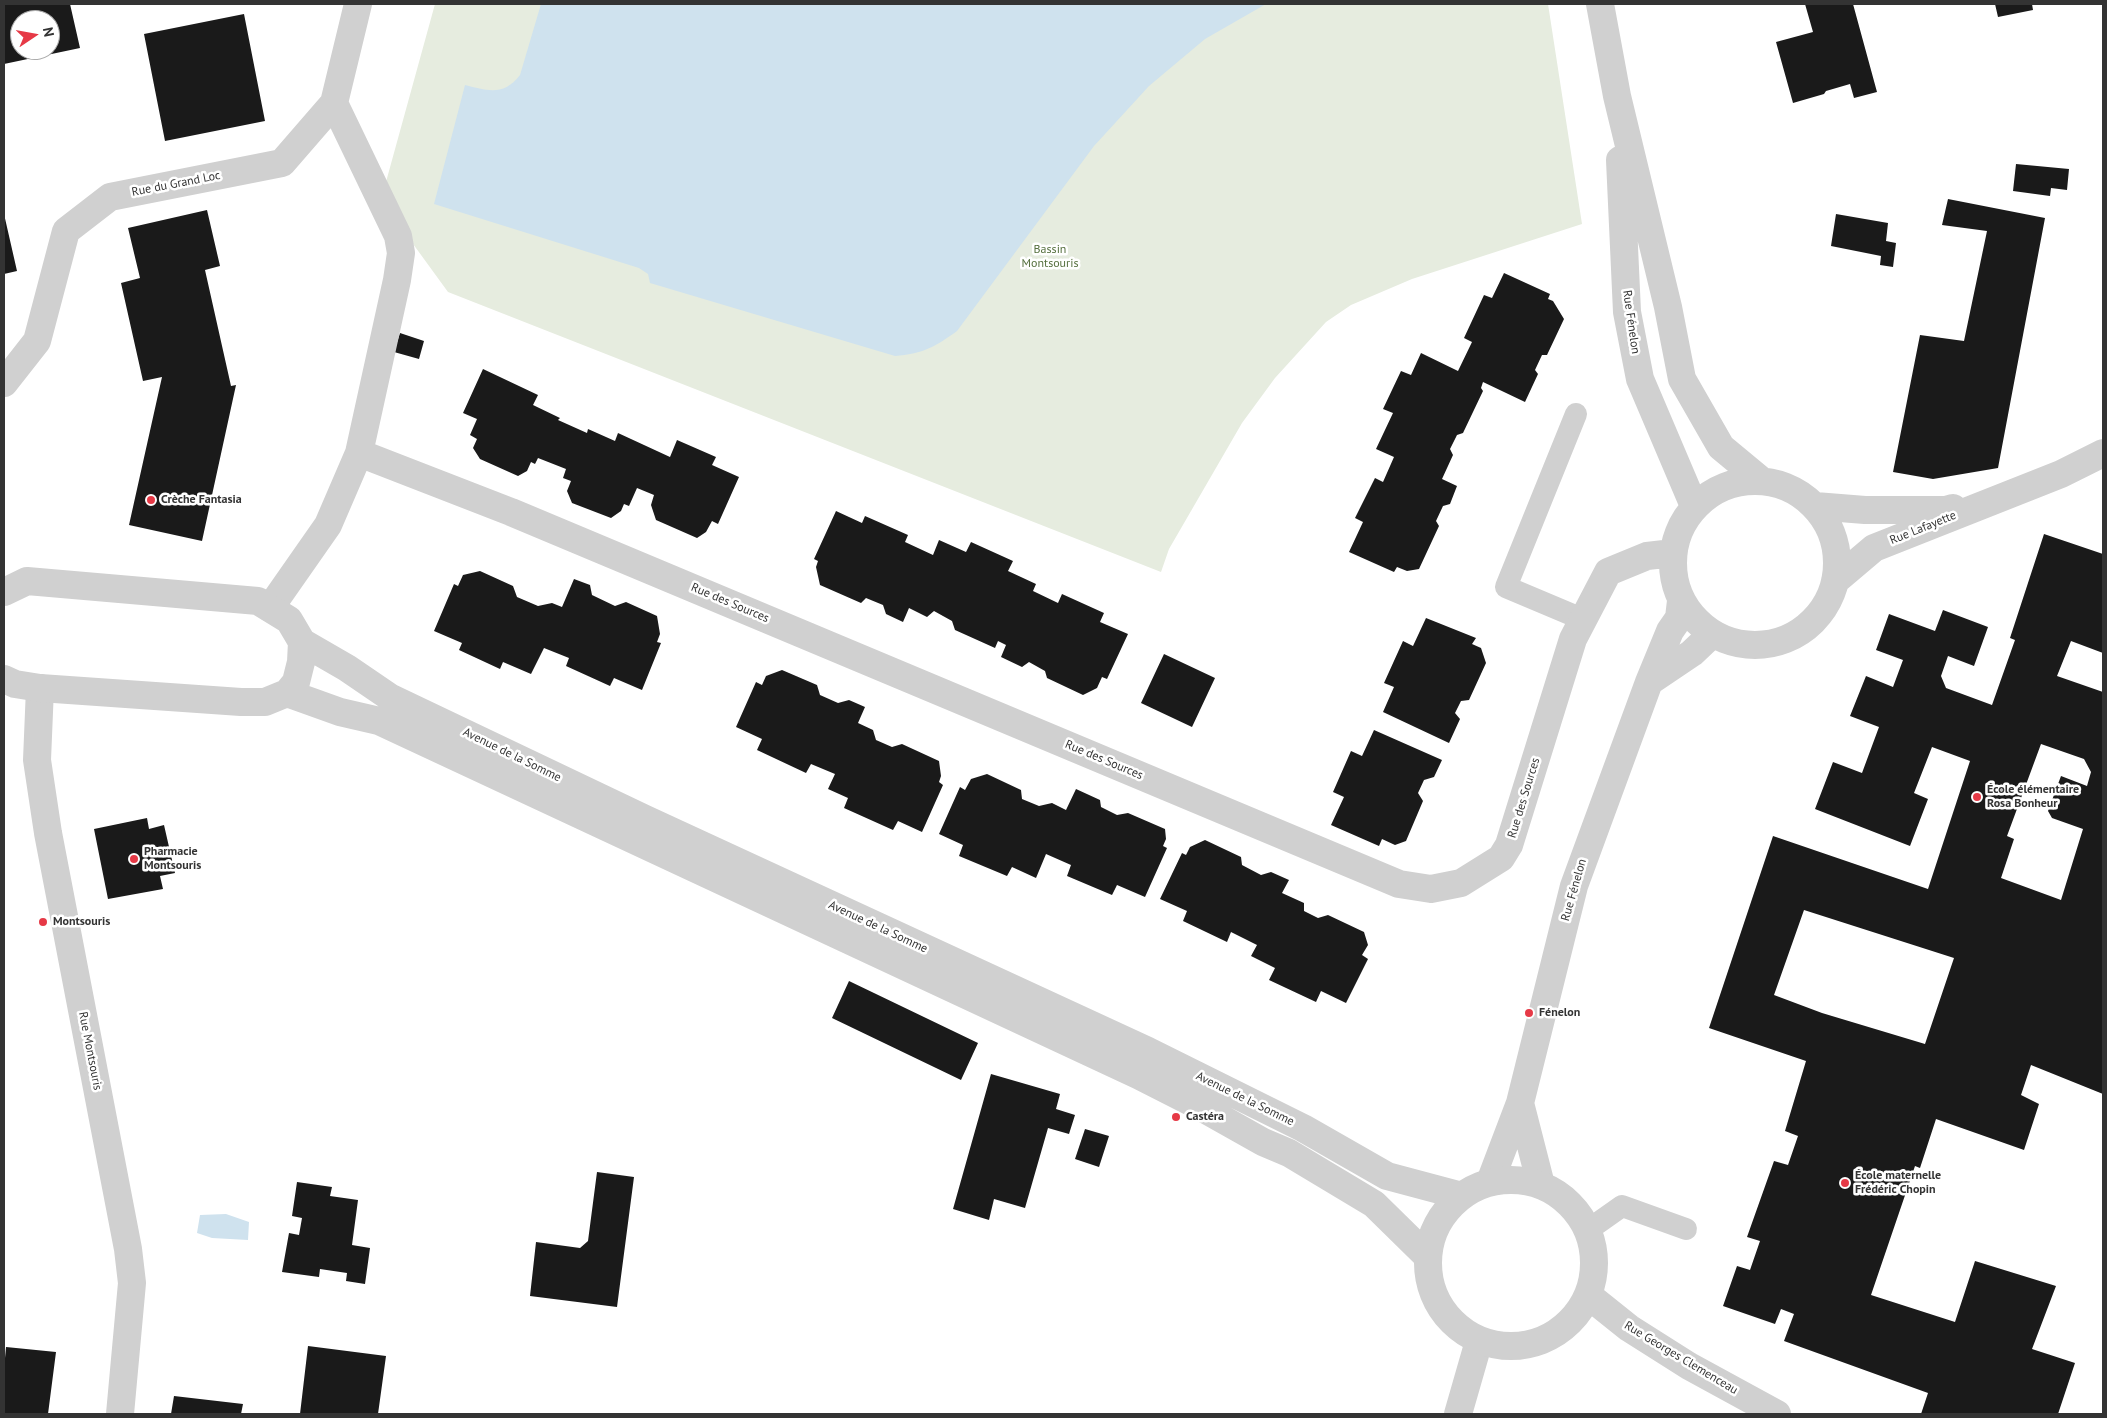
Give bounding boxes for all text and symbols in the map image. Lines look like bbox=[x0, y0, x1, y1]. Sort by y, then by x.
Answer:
north arrow bbox=[10, 10, 60, 60]
text: N bbox=[39, 26, 58, 38]
street label: Rue du Grand Loc bbox=[131, 168, 221, 200]
park label: Bassin Montsouris bbox=[1022, 243, 1078, 271]
street label: Rue Fénelon bbox=[1619, 289, 1643, 355]
place label: Crèche Fantasia bbox=[161, 493, 242, 507]
marker: Crèche Fantasia bbox=[145, 494, 157, 506]
street label: Rue Lafayette bbox=[1888, 508, 1958, 548]
street label: Rue des Sources bbox=[689, 580, 771, 626]
street label: Avenue de la Somme bbox=[461, 725, 563, 785]
street label: Rue des Sources bbox=[1063, 737, 1145, 783]
street label: Rue des Sources bbox=[1505, 756, 1543, 840]
place label: École élémentaire Rosa Bonheur bbox=[1987, 783, 2079, 811]
marker: École élémentaire Rosa Bonheur bbox=[1971, 791, 1983, 803]
place label: Pharmacie Montsouris bbox=[144, 845, 201, 873]
marker: Pharmacie Montsouris bbox=[128, 853, 140, 865]
street label: Rue Fénelon bbox=[1558, 857, 1590, 923]
street label: Avenue de la Somme bbox=[826, 898, 930, 956]
place label: Montsouris bbox=[53, 915, 110, 929]
marker: Montsouris bbox=[37, 916, 49, 928]
place label: Fénelon bbox=[1539, 1006, 1580, 1020]
marker: Fénelon bbox=[1523, 1007, 1535, 1019]
street label: Rue Montsouris bbox=[75, 1011, 105, 1091]
street label: Avenue de la Somme bbox=[1194, 1069, 1296, 1129]
place label: Castéra bbox=[1186, 1110, 1224, 1124]
marker: Castéra bbox=[1170, 1111, 1182, 1123]
place label: École maternelle Frédéric Chopin bbox=[1855, 1169, 1941, 1197]
marker: École maternelle Frédéric Chopin bbox=[1839, 1177, 1851, 1189]
street label: Rue Georges Clemenceau bbox=[1622, 1318, 1740, 1398]

